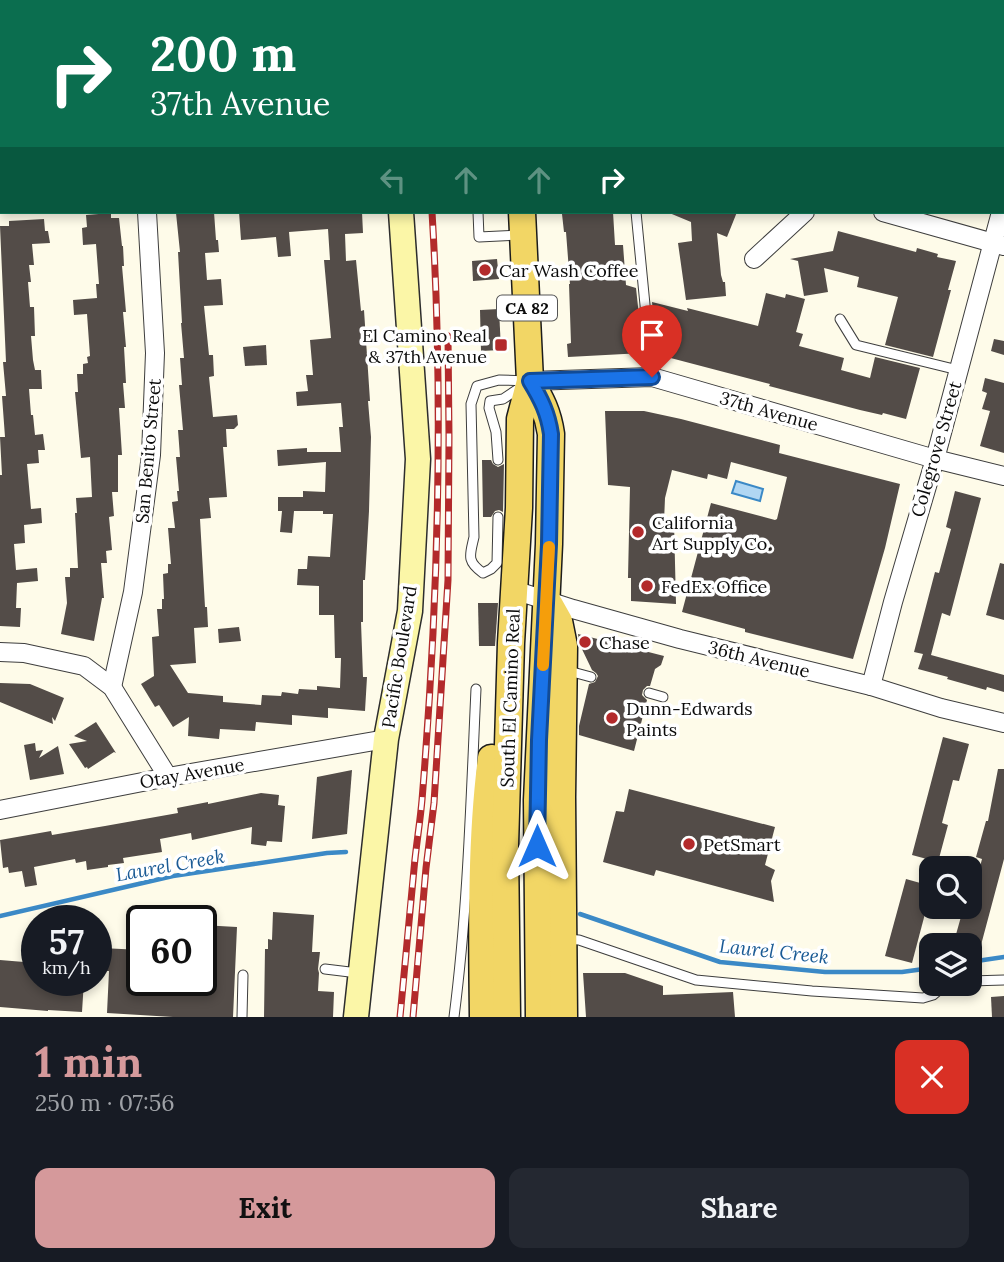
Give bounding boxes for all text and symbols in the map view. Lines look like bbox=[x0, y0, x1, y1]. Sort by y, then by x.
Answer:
text: 200 m bbox=[150, 22, 296, 84]
icon: right bbox=[35, 28, 126, 119]
text: 37th Avenue bbox=[150, 83, 330, 124]
icon: left bbox=[374, 161, 412, 199]
icon: ahead bbox=[447, 161, 485, 199]
icon: ahead bbox=[520, 161, 558, 199]
icon: right bbox=[593, 161, 631, 199]
place label: Car Wash Coffee bbox=[499, 259, 639, 282]
marker: Car Wash Coffee bbox=[477, 262, 493, 278]
road number: CA 82 bbox=[497, 296, 557, 320]
pin bbox=[622, 305, 682, 377]
icon: arrive bbox=[633, 316, 671, 354]
place label: El Camino Real & 37th Avenue bbox=[362, 324, 487, 368]
marker: El Camino Real & 37th Avenue bbox=[493, 337, 509, 353]
street label: San Benito Street bbox=[130, 377, 166, 525]
street label: Colegrove Street bbox=[906, 378, 966, 520]
street label: 37th Avenue bbox=[717, 386, 821, 436]
place label: California Art Supply Co. bbox=[651, 511, 772, 555]
marker: California Art Supply Co. bbox=[630, 524, 646, 540]
place label: FedEx Office bbox=[661, 575, 768, 598]
marker: FedEx Office bbox=[639, 578, 655, 594]
street label: Pacific Boulevard bbox=[376, 584, 422, 730]
street label: South El Camino Real bbox=[495, 608, 525, 788]
place label: Chase bbox=[599, 631, 650, 654]
marker: Chase bbox=[577, 634, 593, 650]
street label: 36th Avenue bbox=[706, 635, 812, 683]
place label: Dunn-Edwards Paints bbox=[626, 697, 753, 741]
marker: Dunn-Edwards Paints bbox=[604, 710, 620, 726]
street label: Otay Avenue bbox=[138, 752, 246, 794]
position arrow bbox=[500, 809, 574, 883]
place label: PetSmart bbox=[703, 833, 781, 856]
marker: PetSmart bbox=[681, 836, 697, 852]
water label: Laurel Creek bbox=[114, 844, 226, 886]
map controls bbox=[919, 856, 982, 996]
button: search bbox=[919, 856, 982, 919]
speed limit sign: 60 bbox=[126, 905, 217, 996]
text: 57 bbox=[49, 919, 84, 964]
water label: Laurel Creek bbox=[718, 933, 830, 969]
button: layers bbox=[919, 933, 982, 996]
text: km/h bbox=[42, 956, 91, 979]
text: 1 min bbox=[35, 1035, 142, 1089]
button: close bbox=[895, 1040, 969, 1114]
text: 250 m · 07:56 bbox=[35, 1088, 175, 1117]
button: Exit bbox=[35, 1168, 495, 1248]
button: Share bbox=[509, 1168, 969, 1248]

